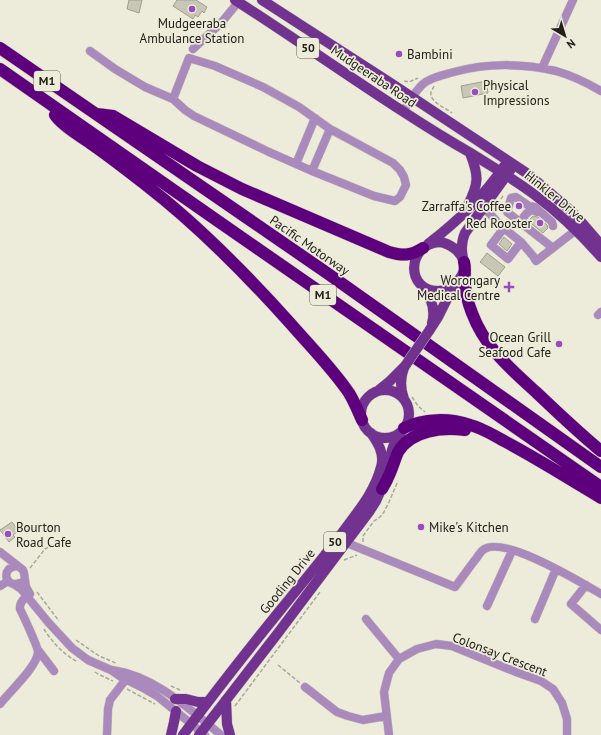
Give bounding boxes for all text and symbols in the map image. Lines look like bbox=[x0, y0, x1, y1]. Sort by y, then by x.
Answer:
marker: Mudgeeraba Ambulance Station bbox=[187, 4, 197, 14]
place label: Mudgeeraba Ambulance Station bbox=[140, 15, 244, 47]
north arrow bbox=[545, 16, 585, 56]
text: N bbox=[564, 36, 578, 52]
road number: 50 bbox=[297, 38, 319, 58]
street label: Mudgeeraba Road bbox=[328, 41, 420, 111]
place label: Bambini bbox=[407, 46, 453, 63]
marker: Bambini bbox=[394, 49, 404, 59]
road number: M1 bbox=[34, 71, 60, 91]
place label: Physical Impressions bbox=[483, 77, 549, 109]
marker: Physical Impressions bbox=[470, 87, 480, 97]
street label: Hinkler Drive bbox=[521, 167, 588, 226]
place label: Zarraffa's Coffee bbox=[422, 198, 511, 215]
marker: Zarraffa's Coffee bbox=[514, 201, 524, 211]
street label: Pacific Motorway bbox=[266, 212, 353, 279]
place label: Red Rooster bbox=[466, 215, 533, 232]
marker: Red Rooster bbox=[535, 218, 545, 228]
place label: Worongary Medical Centre bbox=[417, 272, 500, 304]
marker: Worongary Medical Centre bbox=[503, 281, 515, 293]
road number: M1 bbox=[310, 285, 336, 305]
place label: Ocean Grill Seafood Cafe bbox=[478, 329, 551, 361]
marker: Ocean Grill Seafood Cafe bbox=[554, 339, 564, 349]
place label: Bourton Road Cafe bbox=[16, 519, 71, 551]
place label: Mike's Kitchen bbox=[429, 519, 509, 536]
marker: Mike's Kitchen bbox=[416, 522, 426, 532]
marker: Bourton Road Cafe bbox=[3, 529, 13, 539]
road number: 50 bbox=[324, 532, 346, 552]
street label: Gooding Drive bbox=[256, 545, 319, 617]
street label: Colonsay Crescent bbox=[450, 629, 550, 681]

